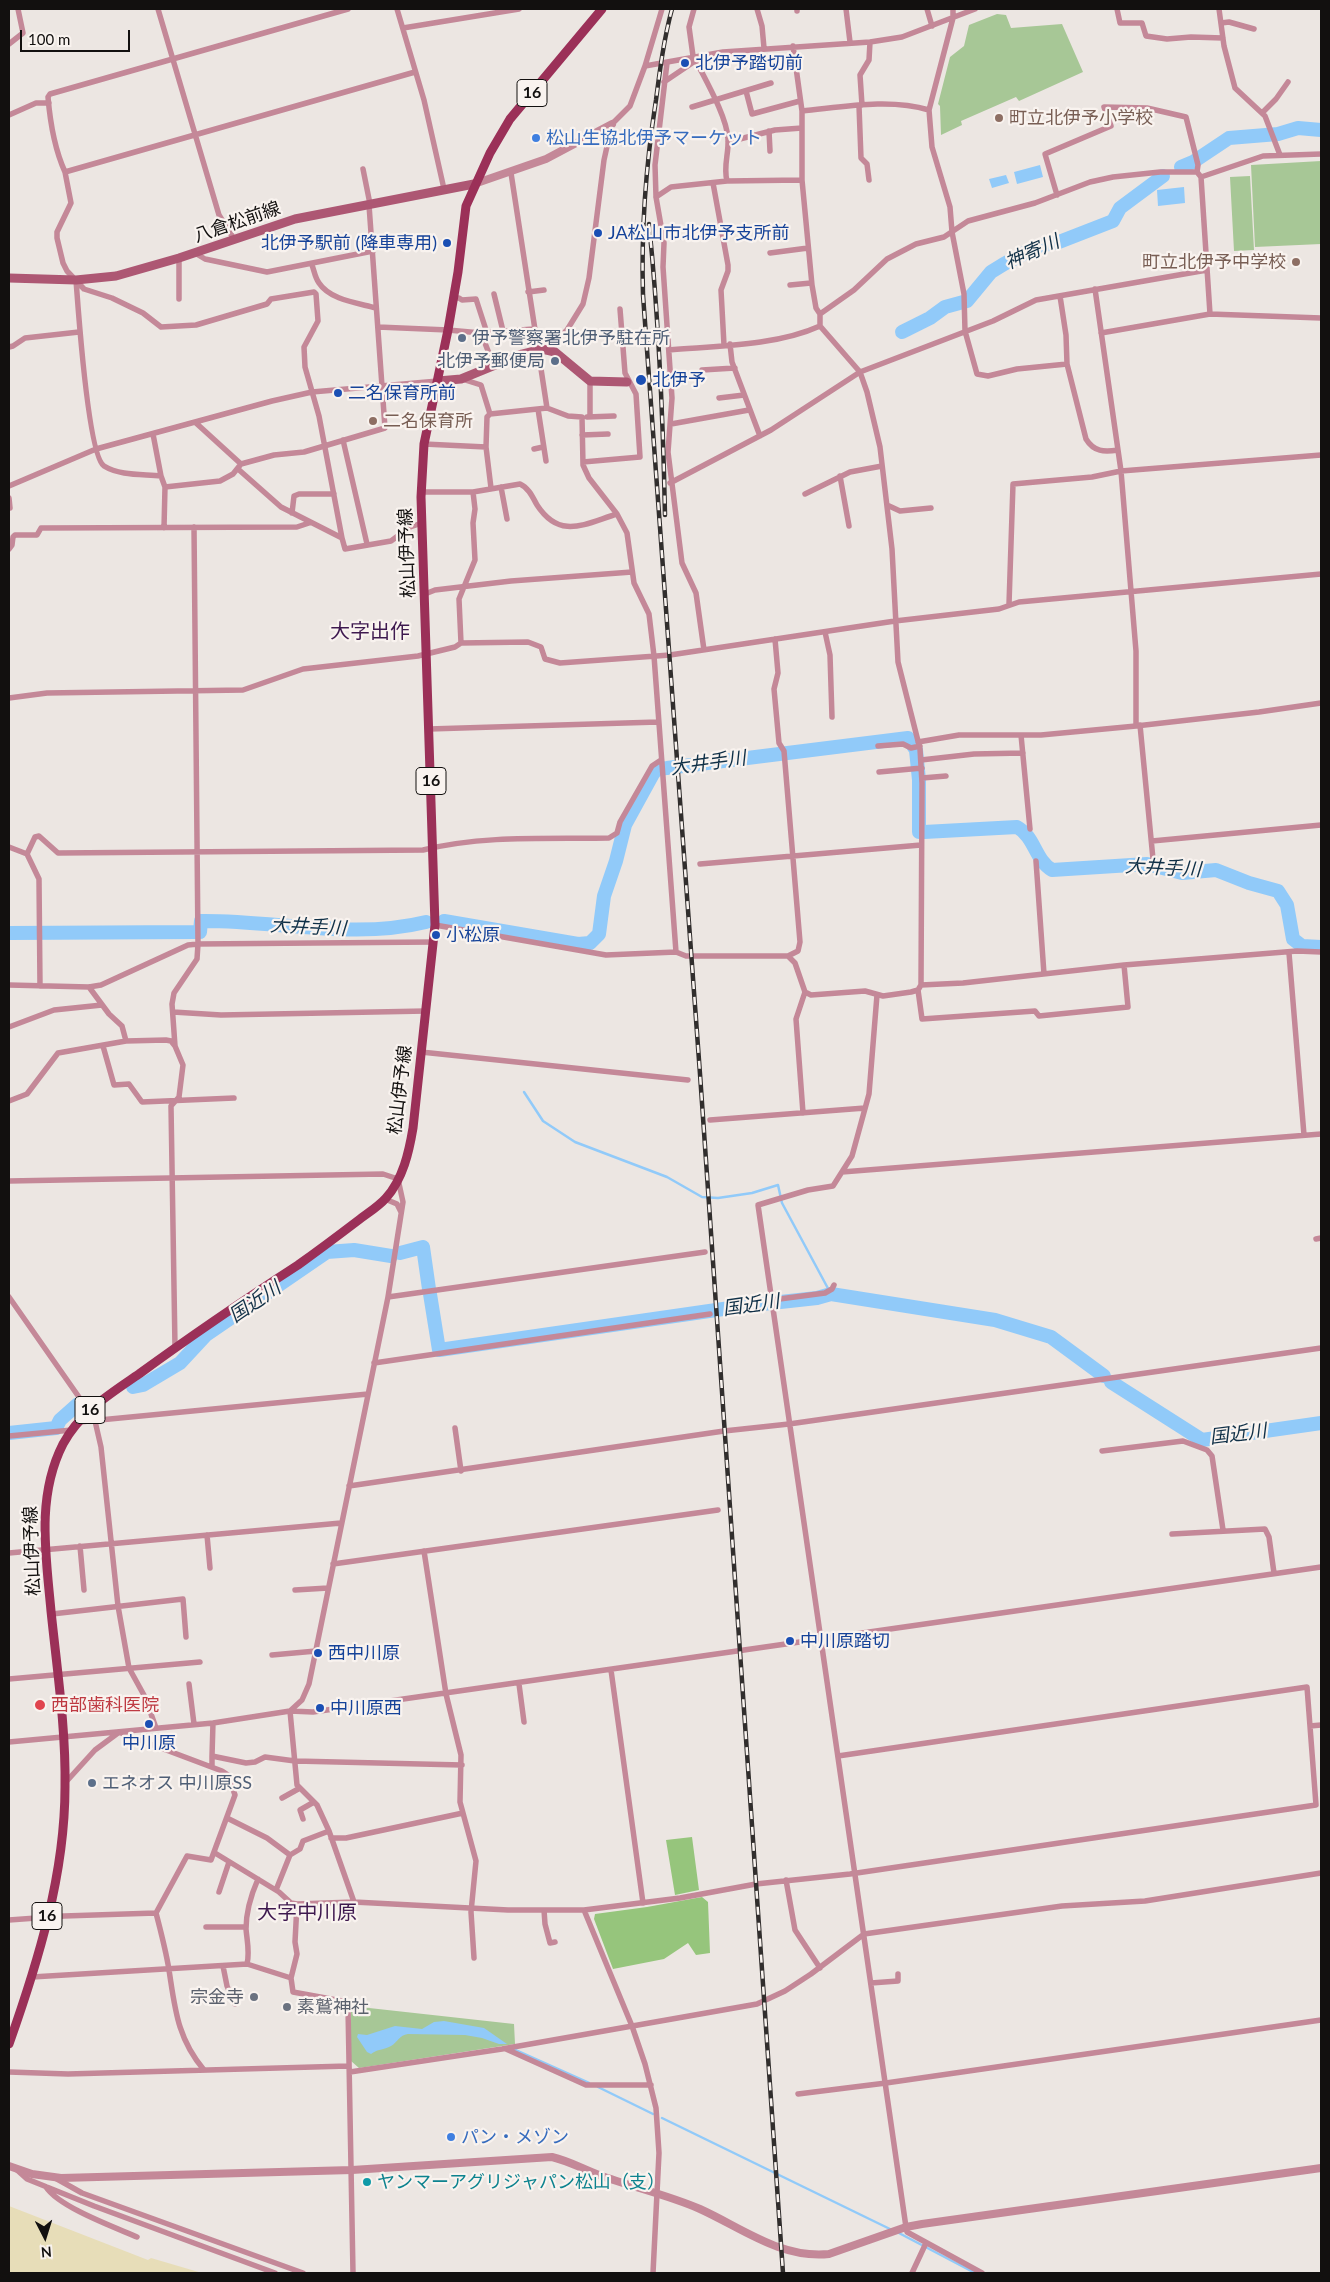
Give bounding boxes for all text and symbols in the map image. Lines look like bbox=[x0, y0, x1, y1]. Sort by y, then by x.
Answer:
scale bar bbox=[22, 20, 132, 52]
text: 100 m bbox=[28, 30, 70, 48]
place label: 北伊予踏切前 bbox=[695, 52, 803, 74]
marker: 北伊予踏切前 bbox=[679, 57, 691, 69]
road number: 16 bbox=[517, 80, 547, 106]
place label: 町立北伊予小学校 bbox=[1009, 107, 1153, 129]
marker: 町立北伊予小学校 bbox=[993, 112, 1005, 124]
place label: 松山生協北伊予マーケット bbox=[546, 127, 762, 149]
marker: 松山生協北伊予マーケット bbox=[530, 132, 542, 144]
street label: 八倉松前線 bbox=[191, 197, 283, 247]
place label: JA松山市北伊予支所前 bbox=[608, 222, 790, 244]
marker: JA松山市北伊予支所前 bbox=[592, 227, 604, 239]
water label: 神寄川 bbox=[1001, 230, 1063, 274]
place label: 北伊予駅前 (降車専用) bbox=[261, 232, 437, 254]
marker: 北伊予駅前 (降車専用) bbox=[441, 237, 453, 249]
place label: 町立北伊予中学校 bbox=[1142, 251, 1286, 273]
marker: 町立北伊予中学校 bbox=[1290, 256, 1302, 268]
place label: 伊予警察署北伊予駐在所 bbox=[472, 327, 670, 349]
marker: 伊予警察署北伊予駐在所 bbox=[456, 332, 468, 344]
place label: 北伊予郵便局 bbox=[437, 350, 545, 372]
marker: 北伊予郵便局 bbox=[549, 355, 561, 367]
place label: 北伊予 bbox=[652, 369, 706, 391]
marker: 北伊予 bbox=[634, 373, 648, 387]
place label: 二名保育所前 bbox=[348, 382, 456, 404]
marker: 二名保育所前 bbox=[332, 387, 344, 399]
place label: 二名保育所 bbox=[383, 410, 473, 432]
marker: 二名保育所 bbox=[367, 415, 379, 427]
street label: 松山伊予線 bbox=[395, 508, 419, 598]
district label: 大字出作 bbox=[330, 620, 410, 644]
water label: 大井手川 bbox=[669, 746, 747, 780]
road number: 16 bbox=[416, 768, 446, 794]
water label: 大井手川 bbox=[1124, 855, 1202, 881]
water label: 大井手川 bbox=[269, 914, 347, 940]
place label: 小松原 bbox=[446, 924, 500, 946]
marker: 小松原 bbox=[430, 929, 442, 941]
street label: 松山伊予線 bbox=[384, 1044, 416, 1136]
water label: 国近川 bbox=[225, 1277, 285, 1327]
water label: 国近川 bbox=[721, 1290, 781, 1320]
road number: 16 bbox=[75, 1396, 105, 1424]
water label: 国近川 bbox=[1208, 1419, 1268, 1449]
street label: 松山伊予線 bbox=[20, 1506, 44, 1596]
place label: 中川原踏切 bbox=[800, 1630, 890, 1652]
marker: 中川原踏切 bbox=[784, 1635, 796, 1647]
place label: 西中川原 bbox=[328, 1642, 400, 1664]
marker: 西中川原 bbox=[312, 1647, 324, 1659]
place label: 西部歯科医院 bbox=[51, 1694, 159, 1716]
place label: 中川原西 bbox=[330, 1697, 402, 1719]
marker: 西部歯科医院 bbox=[33, 1698, 47, 1712]
marker: 中川原西 bbox=[314, 1702, 326, 1714]
marker: 中川原 bbox=[143, 1718, 155, 1730]
place label: 中川原 bbox=[122, 1732, 176, 1754]
place label: エネオス 中川原SS bbox=[102, 1772, 252, 1794]
marker: エネオス 中川原SS bbox=[86, 1777, 98, 1789]
district label: 大字中川原 bbox=[257, 1901, 357, 1925]
road number: 16 bbox=[32, 1902, 62, 1930]
place label: 宗金寺 bbox=[190, 1986, 244, 2008]
marker: 宗金寺 bbox=[248, 1991, 260, 2003]
place label: 素鷲神社 bbox=[297, 1996, 369, 2018]
marker: 素鷲神社 bbox=[281, 2001, 293, 2013]
place label: パン・メゾン bbox=[461, 2126, 569, 2148]
marker: パン・メゾン bbox=[445, 2131, 457, 2143]
place label: ヤンマーアグリジャパン松山（支） bbox=[377, 2171, 665, 2193]
marker: ヤンマーアグリジャパン松山（支） bbox=[361, 2176, 373, 2188]
north arrow bbox=[20, 2212, 70, 2262]
text: N bbox=[40, 2244, 52, 2261]

